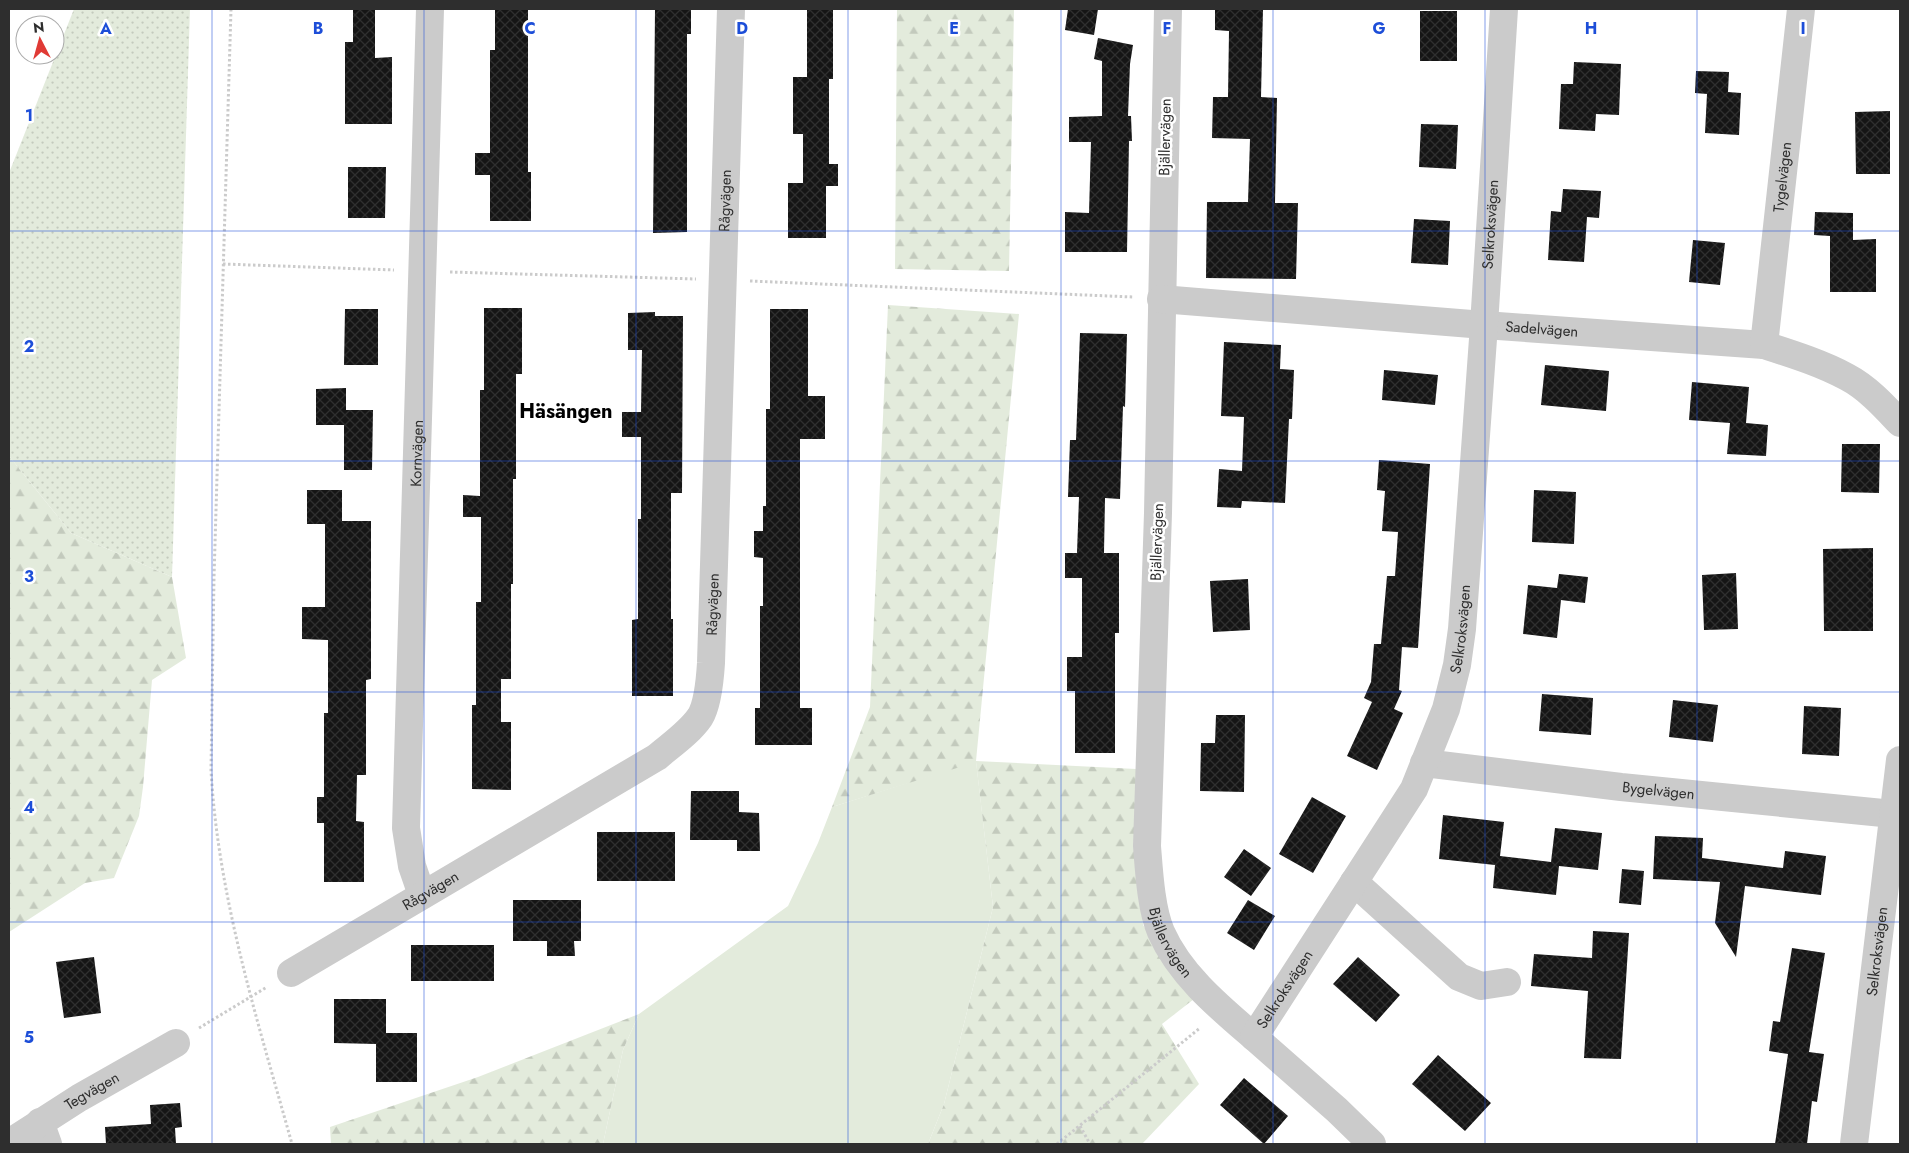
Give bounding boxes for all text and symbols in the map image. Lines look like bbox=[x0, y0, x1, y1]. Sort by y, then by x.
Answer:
north arrow bbox=[15, 15, 65, 65]
text: N bbox=[32, 17, 45, 38]
text: A bbox=[99, 17, 112, 40]
text: B bbox=[313, 17, 323, 40]
text: C bbox=[524, 17, 536, 40]
text: D bbox=[736, 17, 748, 40]
text: E bbox=[949, 17, 959, 40]
text: F bbox=[1163, 17, 1171, 40]
text: G bbox=[1372, 17, 1386, 40]
text: H bbox=[1585, 17, 1597, 40]
text: I bbox=[1800, 17, 1806, 40]
street label: Bjällervägen bbox=[1153, 98, 1177, 176]
text: 1 bbox=[25, 104, 33, 127]
street label: Tygelvägen bbox=[1768, 141, 1797, 213]
street label: Rågvägen bbox=[713, 169, 737, 232]
street label: Selkroksvägen bbox=[1477, 179, 1504, 270]
street label: Sadelvägen bbox=[1504, 316, 1579, 343]
text: 2 bbox=[24, 335, 34, 358]
district label: Häsängen bbox=[519, 397, 613, 426]
street label: Kornvägen bbox=[405, 419, 429, 487]
street label: Bjällervägen bbox=[1145, 503, 1169, 581]
text: 3 bbox=[24, 565, 34, 588]
street label: Rågvägen bbox=[701, 573, 725, 636]
street label: Selkroksvägen bbox=[1444, 584, 1476, 676]
street label: Bygelvägen bbox=[1621, 776, 1696, 805]
text: 4 bbox=[23, 796, 35, 819]
street label: Rågvägen bbox=[398, 865, 463, 916]
street label: Bjällervägen bbox=[1143, 905, 1198, 983]
street label: Selkroksvägen bbox=[1861, 905, 1893, 997]
street label: Selkroksvägen bbox=[1251, 946, 1318, 1033]
text: 5 bbox=[24, 1026, 34, 1049]
street label: Tegvägen bbox=[60, 1066, 123, 1115]

